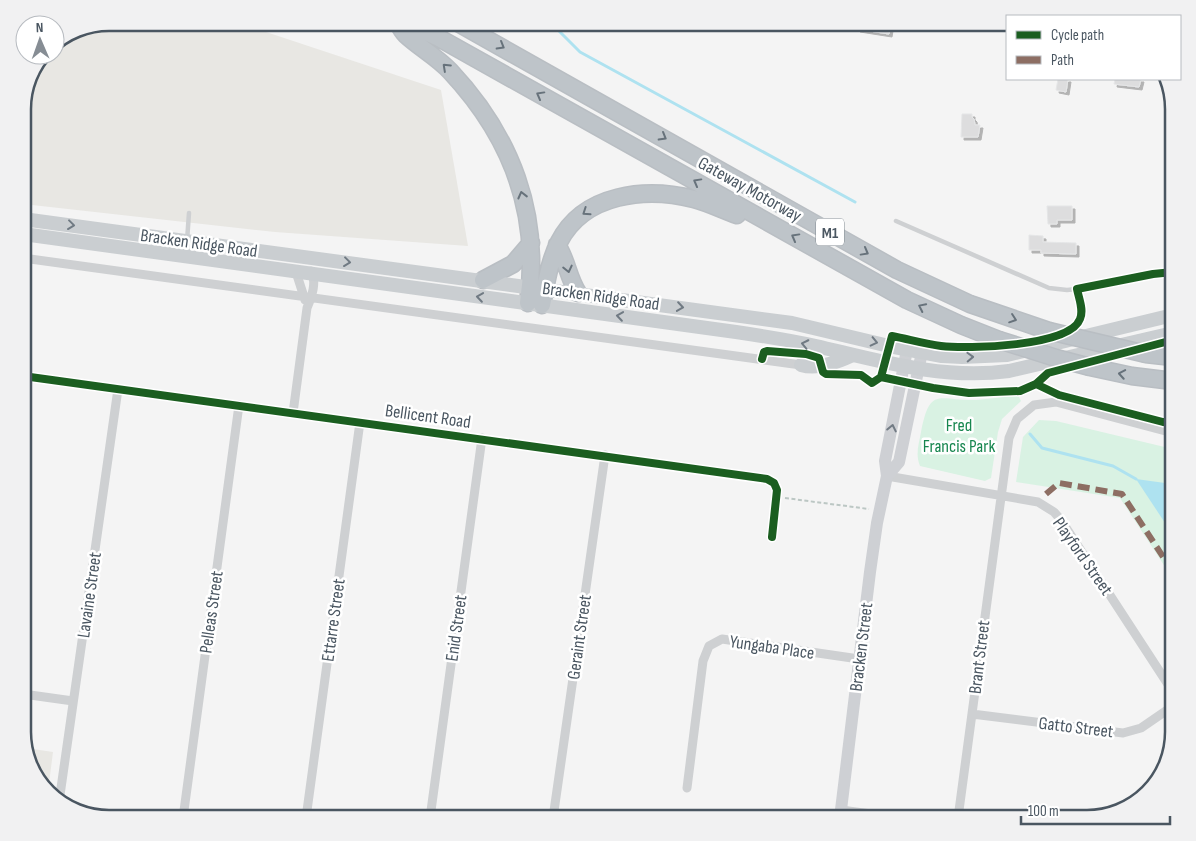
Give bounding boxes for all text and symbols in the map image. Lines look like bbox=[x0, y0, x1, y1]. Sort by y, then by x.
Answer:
north arrow bbox=[15, 15, 65, 65]
legend bbox=[1006, 15, 1181, 80]
text: N bbox=[36, 19, 44, 36]
text: Cycle path bbox=[1051, 26, 1104, 45]
one-way arrow bbox=[496, 39, 505, 49]
text: Path bbox=[1051, 51, 1074, 70]
one-way arrow bbox=[442, 64, 451, 73]
one-way arrow bbox=[537, 92, 546, 102]
one-way arrow bbox=[657, 131, 666, 141]
street label: Gateway Motorway bbox=[694, 152, 805, 226]
one-way arrow bbox=[693, 179, 702, 189]
one-way arrow bbox=[518, 191, 528, 199]
one-way arrow bbox=[582, 206, 592, 215]
road number: M1 bbox=[816, 218, 844, 246]
one-way arrow bbox=[67, 220, 75, 230]
street label: Bracken Ridge Road bbox=[139, 225, 259, 262]
one-way arrow bbox=[792, 234, 801, 244]
one-way arrow bbox=[860, 246, 869, 256]
one-way arrow bbox=[343, 256, 351, 267]
one-way arrow bbox=[562, 264, 573, 273]
street label: Bracken Ridge Road bbox=[541, 278, 661, 315]
one-way arrow bbox=[475, 292, 483, 303]
one-way arrow bbox=[676, 301, 684, 312]
one-way arrow bbox=[918, 303, 927, 313]
one-way arrow bbox=[616, 311, 624, 322]
one-way arrow bbox=[1008, 313, 1016, 323]
one-way arrow bbox=[869, 337, 877, 347]
one-way arrow bbox=[801, 339, 810, 350]
one-way arrow bbox=[966, 352, 974, 362]
one-way arrow bbox=[1118, 370, 1127, 380]
street label: Bellicent Road bbox=[384, 400, 472, 433]
park label: Fred Francis Park bbox=[923, 415, 995, 457]
one-way arrow bbox=[886, 424, 897, 433]
street label: Playford Street bbox=[1048, 513, 1117, 600]
street label: Lavaine Street bbox=[73, 550, 106, 639]
street label: Pelleas Street bbox=[195, 569, 228, 655]
street label: Ettarre Street bbox=[317, 577, 350, 663]
street label: Enid Street bbox=[441, 593, 472, 663]
street label: Geraint Street bbox=[563, 593, 596, 681]
street label: Bracken Street bbox=[846, 601, 877, 693]
street label: Brant Street bbox=[965, 619, 994, 695]
street label: Yungaba Place bbox=[728, 631, 816, 664]
street label: Gatto Street bbox=[1037, 713, 1115, 743]
scale bar bbox=[1021, 794, 1170, 826]
text: 100 m bbox=[1028, 802, 1059, 821]

